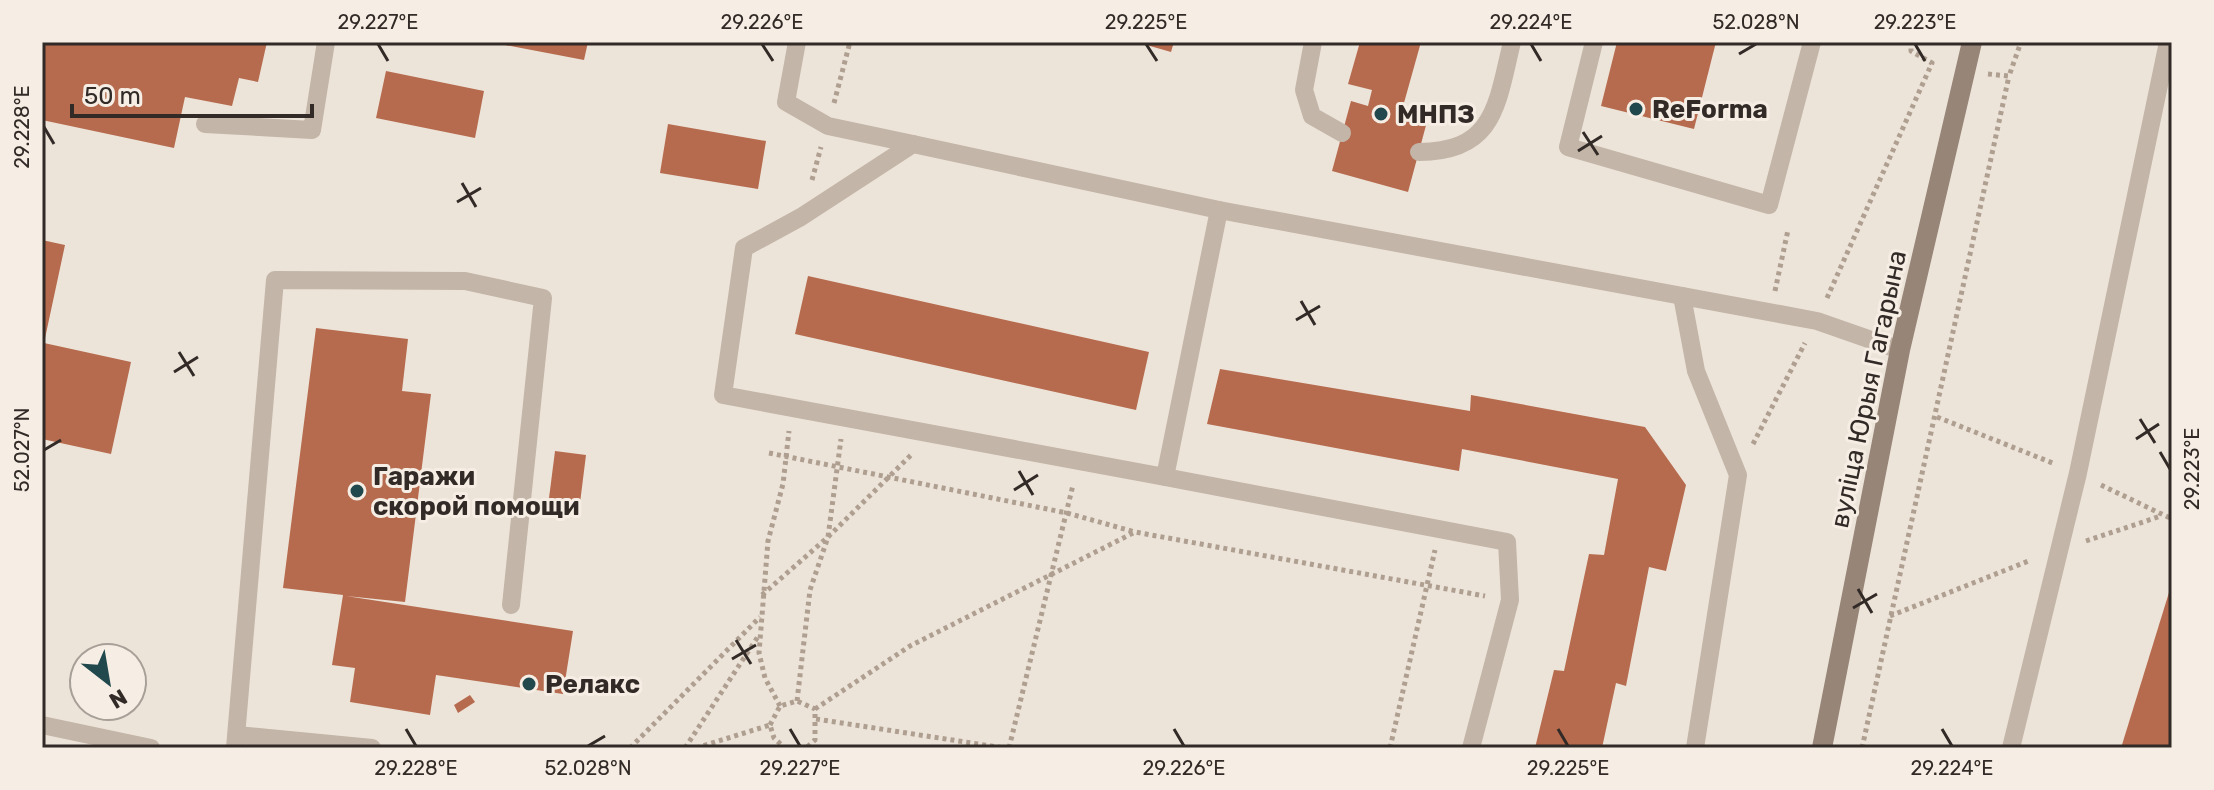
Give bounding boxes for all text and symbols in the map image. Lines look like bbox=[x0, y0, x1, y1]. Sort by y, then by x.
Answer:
text: 29.227°E bbox=[338, 10, 418, 34]
text: 29.226°E bbox=[721, 10, 803, 34]
text: 29.225°E bbox=[1105, 10, 1187, 34]
text: 29.224°E bbox=[1490, 10, 1572, 34]
text: 52.028°N bbox=[1712, 10, 1800, 34]
text: 29.223°E bbox=[1874, 10, 1956, 34]
scale bar bbox=[72, 68, 312, 118]
text: 50 m bbox=[84, 82, 141, 110]
text: 29.228°E bbox=[10, 85, 34, 169]
place label: ReForma bbox=[1652, 94, 1768, 125]
place label: МНПЗ bbox=[1397, 99, 1475, 130]
marker: ReForma bbox=[1627, 100, 1645, 118]
marker: МНПЗ bbox=[1372, 105, 1390, 123]
street label: вуліца Юрыя Гагарына bbox=[1824, 248, 1913, 531]
text: 52.027°N bbox=[10, 408, 34, 492]
text: 29.223°E bbox=[2180, 428, 2204, 510]
place label: Гаражи скорой помощи bbox=[373, 461, 580, 522]
marker: Гаражи скорой помощи bbox=[348, 482, 366, 500]
north arrow bbox=[68, 642, 148, 722]
place label: Релакс bbox=[545, 669, 640, 700]
marker: Релакс bbox=[520, 675, 538, 693]
text: N bbox=[104, 683, 132, 714]
text: 29.228°E bbox=[374, 756, 458, 780]
text: 52.028°N bbox=[544, 756, 632, 780]
text: 29.227°E bbox=[760, 756, 840, 780]
text: 29.226°E bbox=[1143, 756, 1225, 780]
text: 29.225°E bbox=[1527, 756, 1609, 780]
text: 29.224°E bbox=[1911, 756, 1993, 780]

